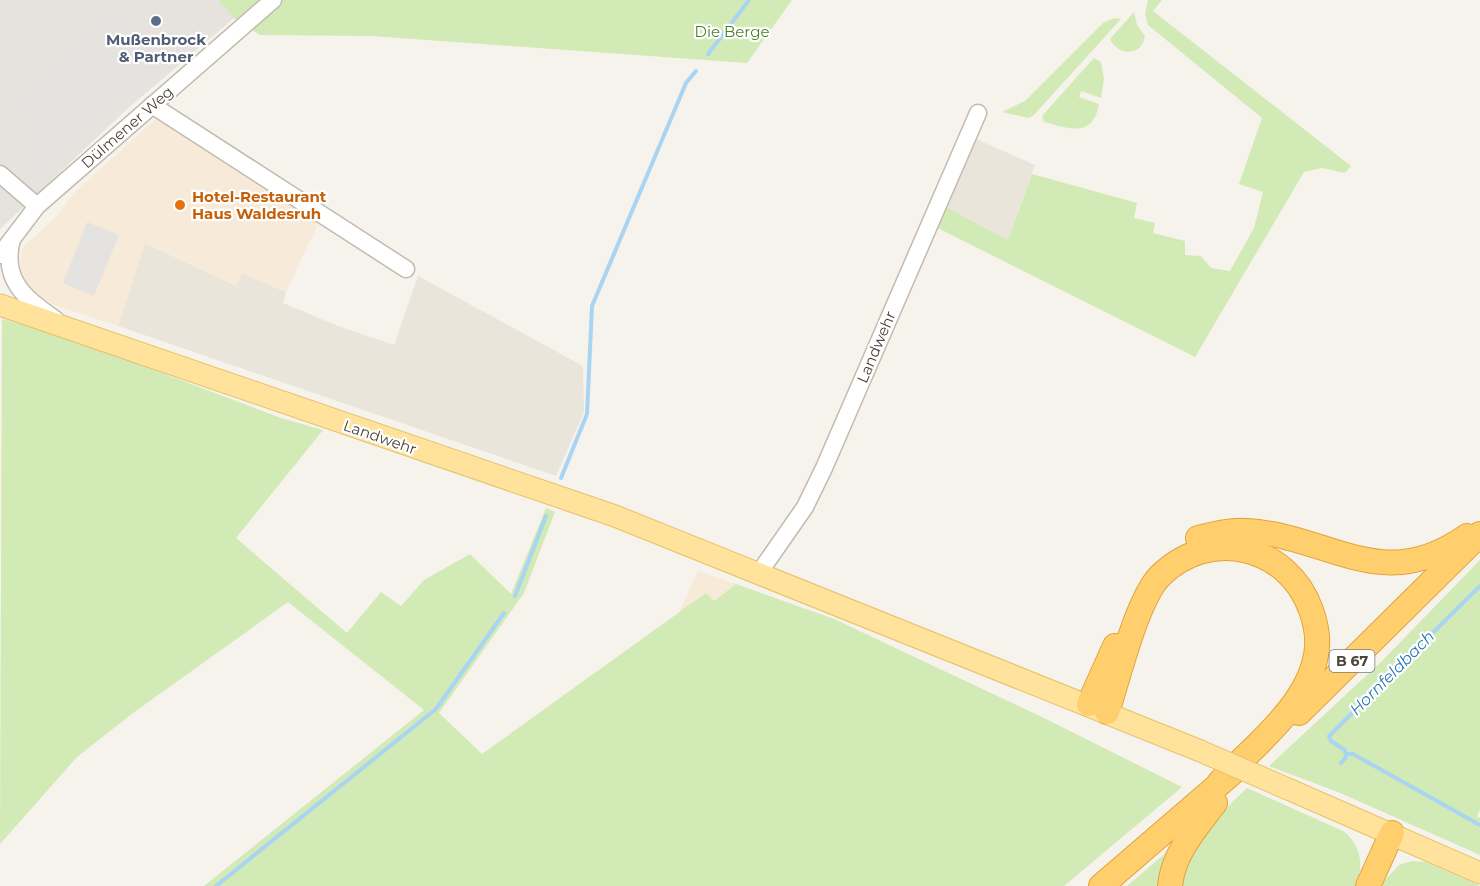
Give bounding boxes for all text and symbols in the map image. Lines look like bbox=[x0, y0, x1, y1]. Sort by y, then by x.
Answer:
marker: Mußenbrock & Partner bbox=[149, 14, 163, 28]
park label: Die Berge bbox=[695, 22, 769, 41]
place label: Mußenbrock & Partner bbox=[106, 30, 206, 66]
street label: Dülmener Weg bbox=[77, 82, 177, 172]
place label: Hotel-Restaurant Haus Waldesruh bbox=[192, 187, 327, 223]
marker: Hotel-Restaurant Haus Waldesruh bbox=[173, 198, 187, 212]
street label: Landwehr bbox=[852, 308, 900, 386]
street label: Landwehr bbox=[341, 416, 419, 458]
water label: Hornfeldbach bbox=[1346, 627, 1438, 719]
road number: B 67 bbox=[1330, 650, 1374, 672]

